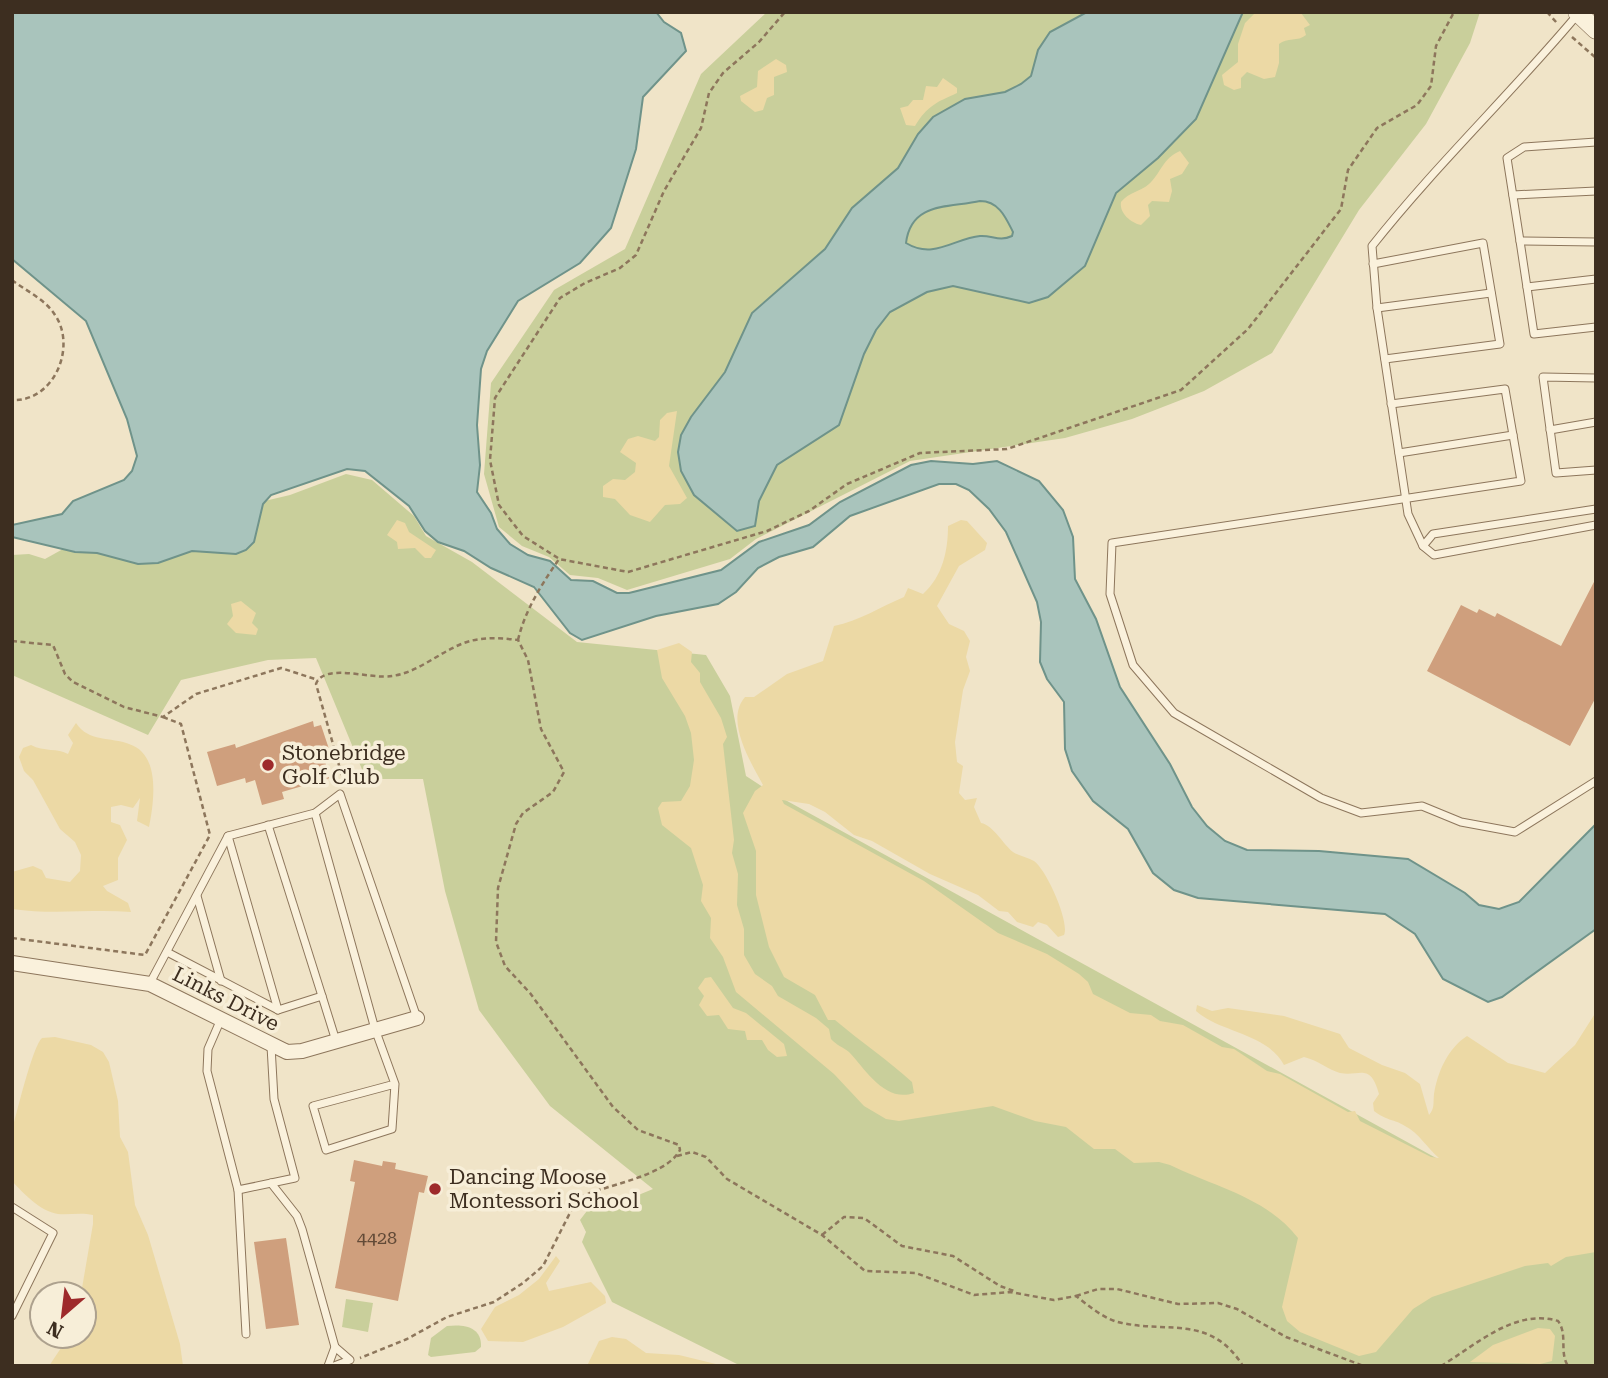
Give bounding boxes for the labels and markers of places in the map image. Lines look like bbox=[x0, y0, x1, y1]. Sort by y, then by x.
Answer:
place label: Stonebridge Golf Club bbox=[282, 741, 406, 789]
marker: Stonebridge Golf Club bbox=[260, 757, 276, 773]
place label: Dancing Moose Montessori School bbox=[449, 1165, 639, 1213]
marker: Dancing Moose Montessori School bbox=[427, 1181, 443, 1197]

